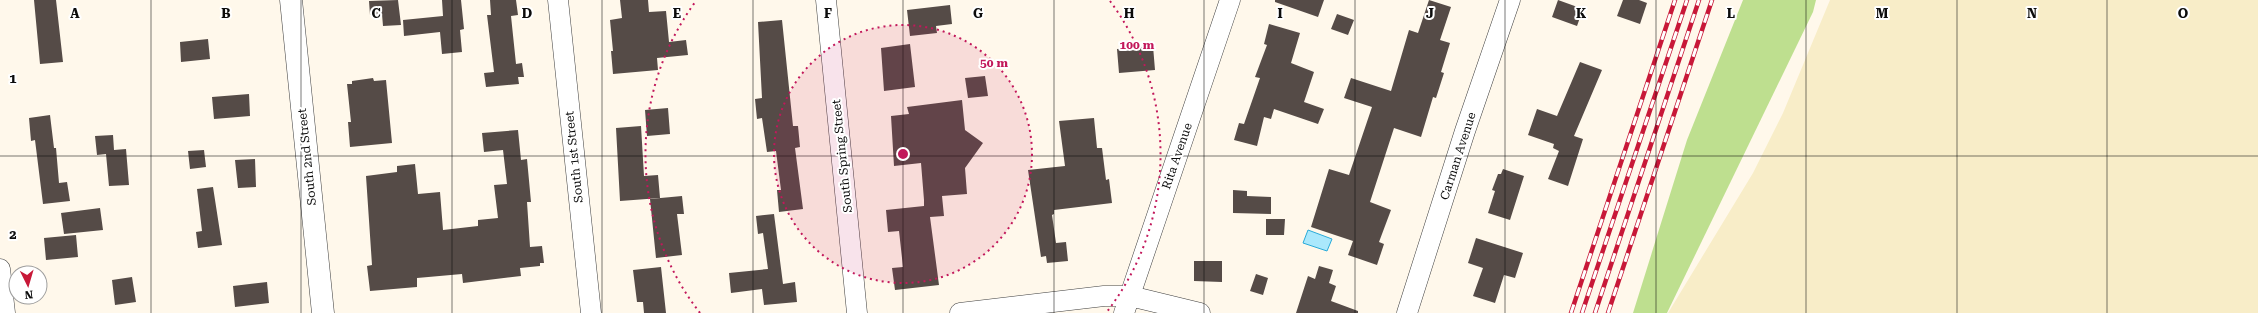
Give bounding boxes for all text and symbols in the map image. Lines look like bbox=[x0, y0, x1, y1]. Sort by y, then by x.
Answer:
text: A bbox=[70, 6, 80, 21]
text: B bbox=[221, 6, 231, 21]
text: C bbox=[371, 6, 381, 21]
text: D bbox=[522, 6, 532, 21]
text: E bbox=[673, 6, 681, 21]
text: F bbox=[824, 6, 832, 21]
text: G bbox=[973, 6, 983, 21]
text: H bbox=[1124, 6, 1135, 21]
text: I bbox=[1277, 6, 1283, 21]
text: J bbox=[1426, 6, 1434, 21]
text: K bbox=[1576, 6, 1587, 21]
text: L bbox=[1727, 6, 1735, 21]
text: M bbox=[1876, 6, 1889, 21]
text: N bbox=[2027, 6, 2037, 21]
text: O bbox=[2178, 6, 2189, 21]
text: 100 m bbox=[1120, 38, 1155, 52]
text: 50 m bbox=[980, 56, 1008, 70]
text: 1 bbox=[9, 71, 17, 86]
street label: South Spring Street bbox=[829, 98, 855, 213]
street label: South 2nd Street bbox=[295, 107, 319, 206]
street label: South 1st Street bbox=[562, 110, 586, 204]
street label: Carman Avenue bbox=[1437, 110, 1479, 202]
street label: Rita Avenue bbox=[1159, 121, 1195, 191]
centre of rings bbox=[896, 147, 910, 161]
text: 2 bbox=[9, 227, 17, 242]
north arrow bbox=[8, 265, 48, 305]
text: N bbox=[24, 288, 34, 301]

